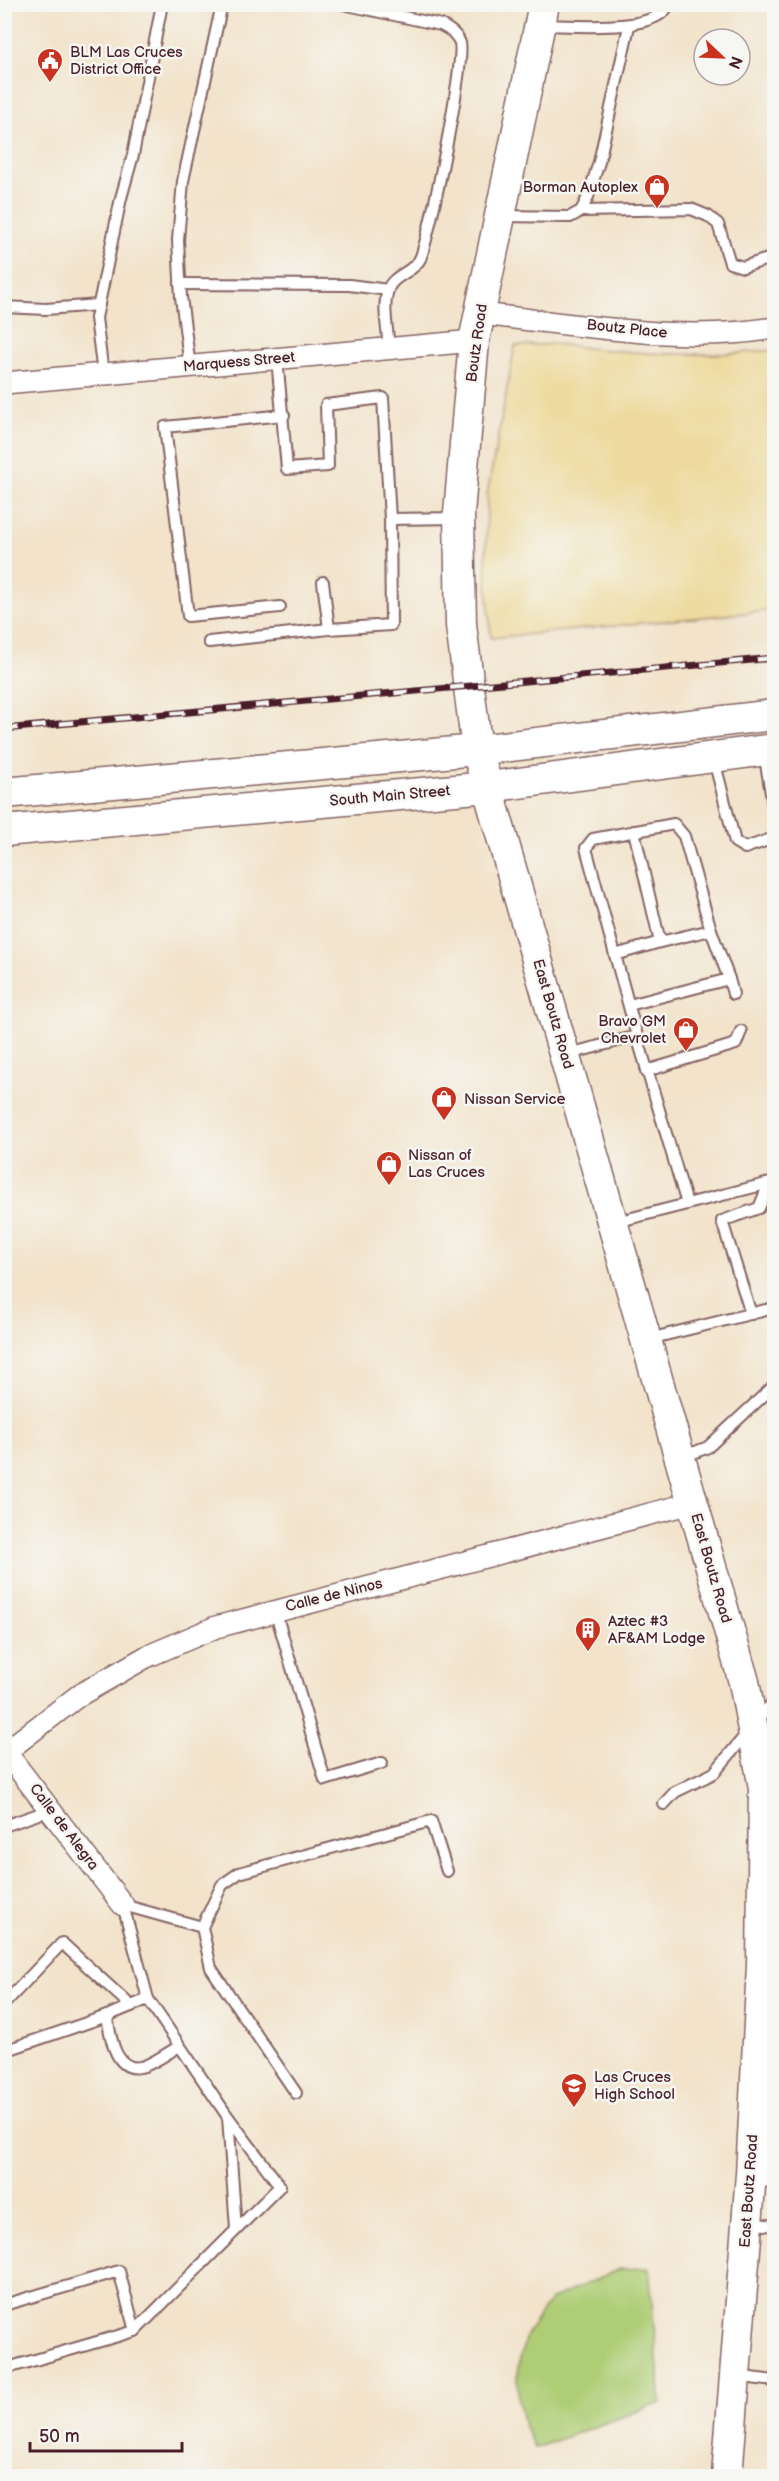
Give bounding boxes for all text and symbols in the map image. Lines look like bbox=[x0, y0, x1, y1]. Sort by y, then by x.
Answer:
north arrow bbox=[692, 27, 752, 87]
place label: BLM Las Cruces District Office bbox=[70, 43, 183, 79]
public building icon: BLM Las Cruces District Office bbox=[35, 46, 65, 84]
text: N bbox=[723, 53, 746, 72]
shop icon: Borman Autoplex bbox=[642, 172, 672, 210]
place label: Borman Autoplex bbox=[523, 178, 638, 197]
street label: Boutz Road bbox=[462, 303, 492, 383]
street label: Boutz Place bbox=[586, 315, 668, 343]
street label: Marquess Street bbox=[182, 348, 296, 376]
street label: South Main Street bbox=[329, 781, 452, 811]
street label: East Boutz Road bbox=[528, 957, 578, 1071]
place label: Bravo GM Chevrolet bbox=[598, 1012, 666, 1048]
shop icon: Bravo GM Chevrolet bbox=[671, 1015, 701, 1053]
shop icon: Nissan Service bbox=[429, 1084, 459, 1122]
place label: Nissan Service bbox=[464, 1090, 565, 1109]
place label: Nissan of Las Cruces bbox=[408, 1146, 485, 1182]
shop icon: Nissan of Las Cruces bbox=[374, 1149, 404, 1187]
street label: East Boutz Road bbox=[686, 1511, 736, 1625]
street label: Calle de Ninos bbox=[283, 1574, 385, 1616]
place label: Aztec #3 AF&AM Lodge bbox=[608, 1612, 705, 1648]
building icon: Aztec #3 AF&AM Lodge bbox=[573, 1615, 603, 1653]
street label: Calle de Alegra bbox=[25, 1780, 103, 1874]
place label: Las Cruces High School bbox=[594, 2068, 675, 2104]
school or university icon: Las Cruces High School bbox=[559, 2071, 589, 2109]
street label: East Boutz Road bbox=[736, 2134, 762, 2248]
scale bar bbox=[30, 2415, 182, 2453]
text: 50 m bbox=[39, 2426, 80, 2447]

